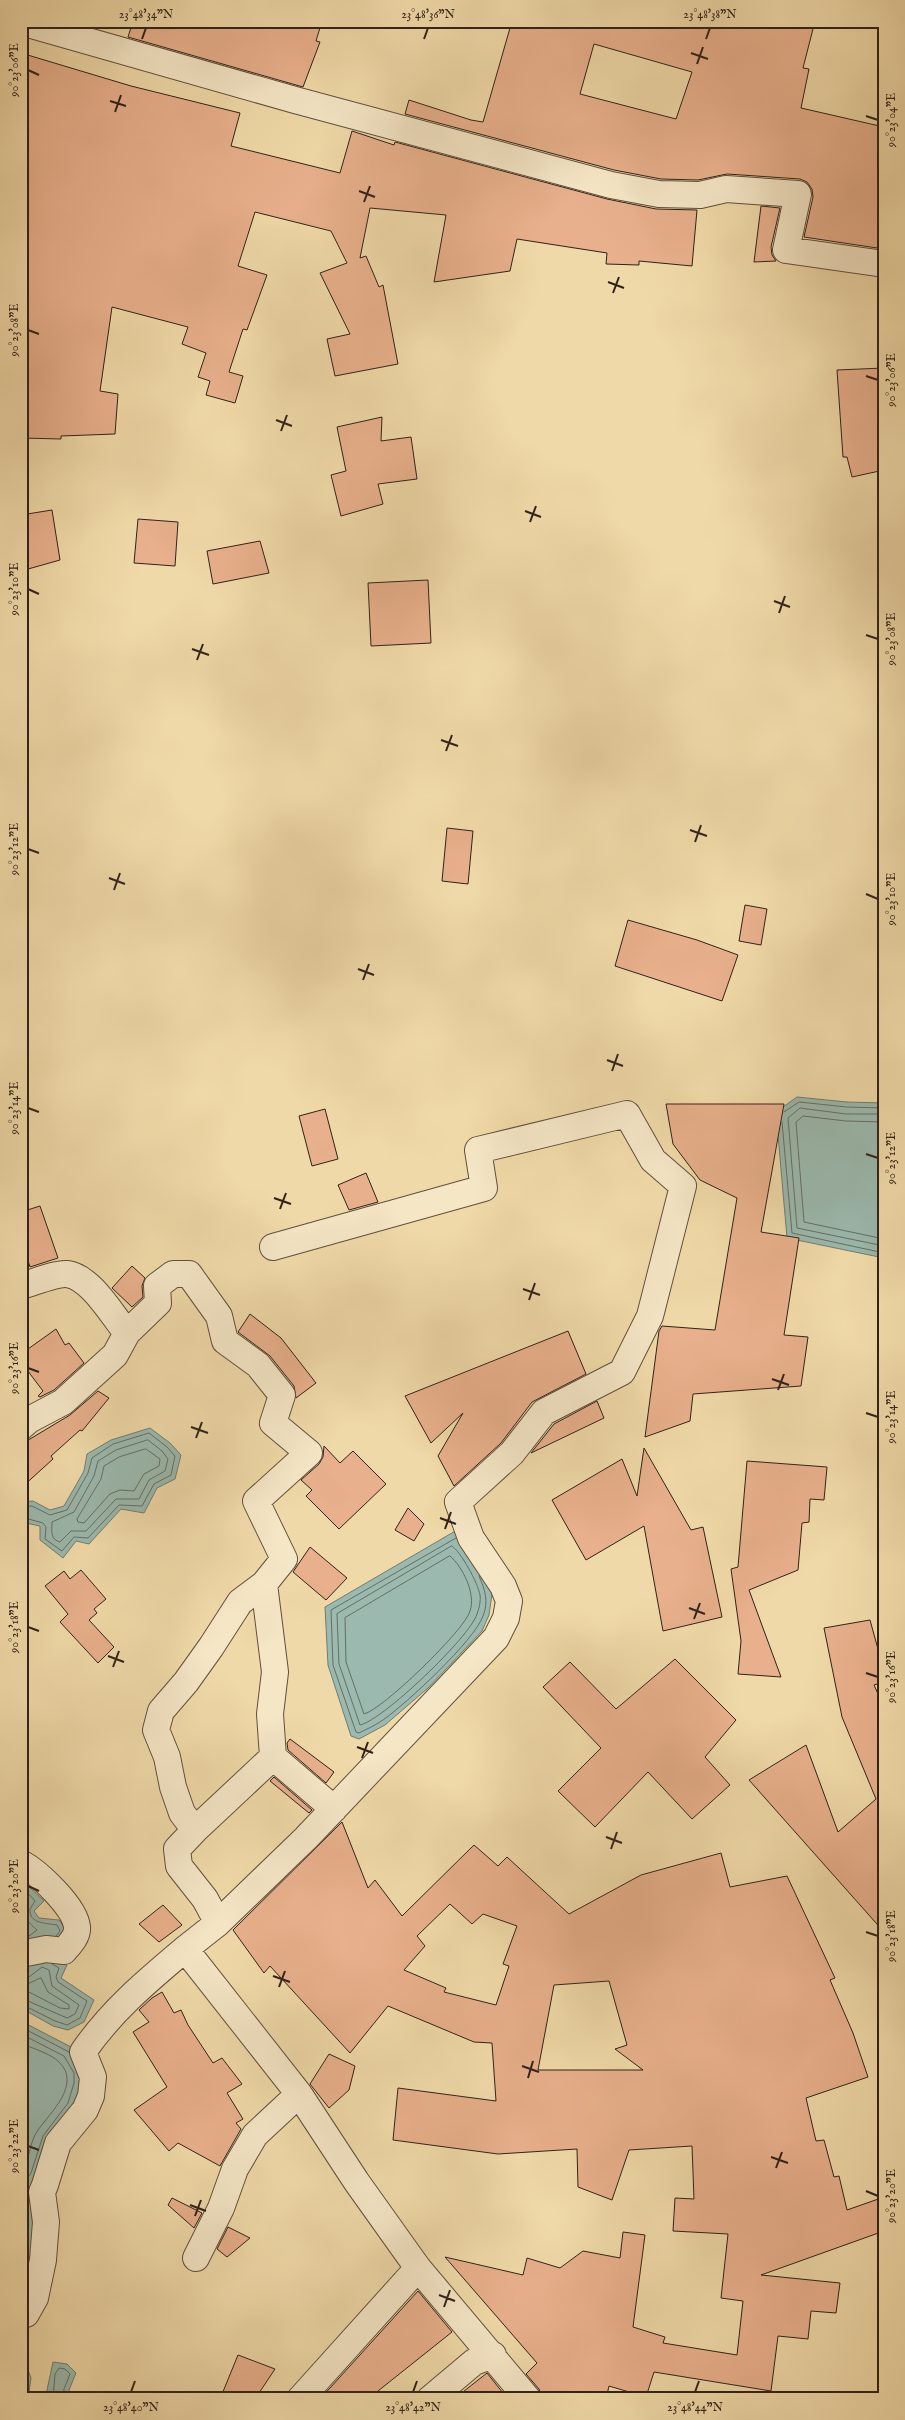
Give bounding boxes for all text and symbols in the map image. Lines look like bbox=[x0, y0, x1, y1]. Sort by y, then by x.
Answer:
text: 23°48'34"N bbox=[119, 7, 174, 22]
text: 23°48'36"N bbox=[401, 7, 455, 22]
text: 23°48'38"N bbox=[683, 7, 737, 22]
text: 90°23'06"E bbox=[7, 43, 22, 98]
text: 90°23'04"E bbox=[884, 93, 899, 148]
text: 90°23'08"E bbox=[7, 303, 22, 358]
text: 90°23'06"E bbox=[884, 353, 899, 408]
text: 90°23'10"E bbox=[7, 563, 22, 616]
text: 90°23'08"E bbox=[884, 612, 899, 667]
text: 90°23'12"E bbox=[7, 823, 22, 876]
text: 90°23'10"E bbox=[884, 873, 899, 926]
text: 90°23'14"E bbox=[7, 1082, 22, 1136]
text: 90°23'12"E bbox=[884, 1132, 899, 1185]
text: 90°23'16"E bbox=[7, 1342, 22, 1395]
text: 90°23'14"E bbox=[884, 1391, 899, 1445]
text: 90°23'18"E bbox=[7, 1601, 22, 1654]
text: 90°23'16"E bbox=[884, 1651, 899, 1704]
text: 90°23'20"E bbox=[7, 1859, 22, 1914]
text: 90°23'18"E bbox=[884, 1910, 899, 1963]
text: 90°23'22"E bbox=[7, 2119, 22, 2174]
text: 90°23'20"E bbox=[884, 2169, 899, 2224]
text: 23°48'40"N bbox=[103, 2400, 160, 2415]
text: 23°48'42"N bbox=[385, 2400, 441, 2415]
text: 23°48'44"N bbox=[667, 2400, 724, 2415]

